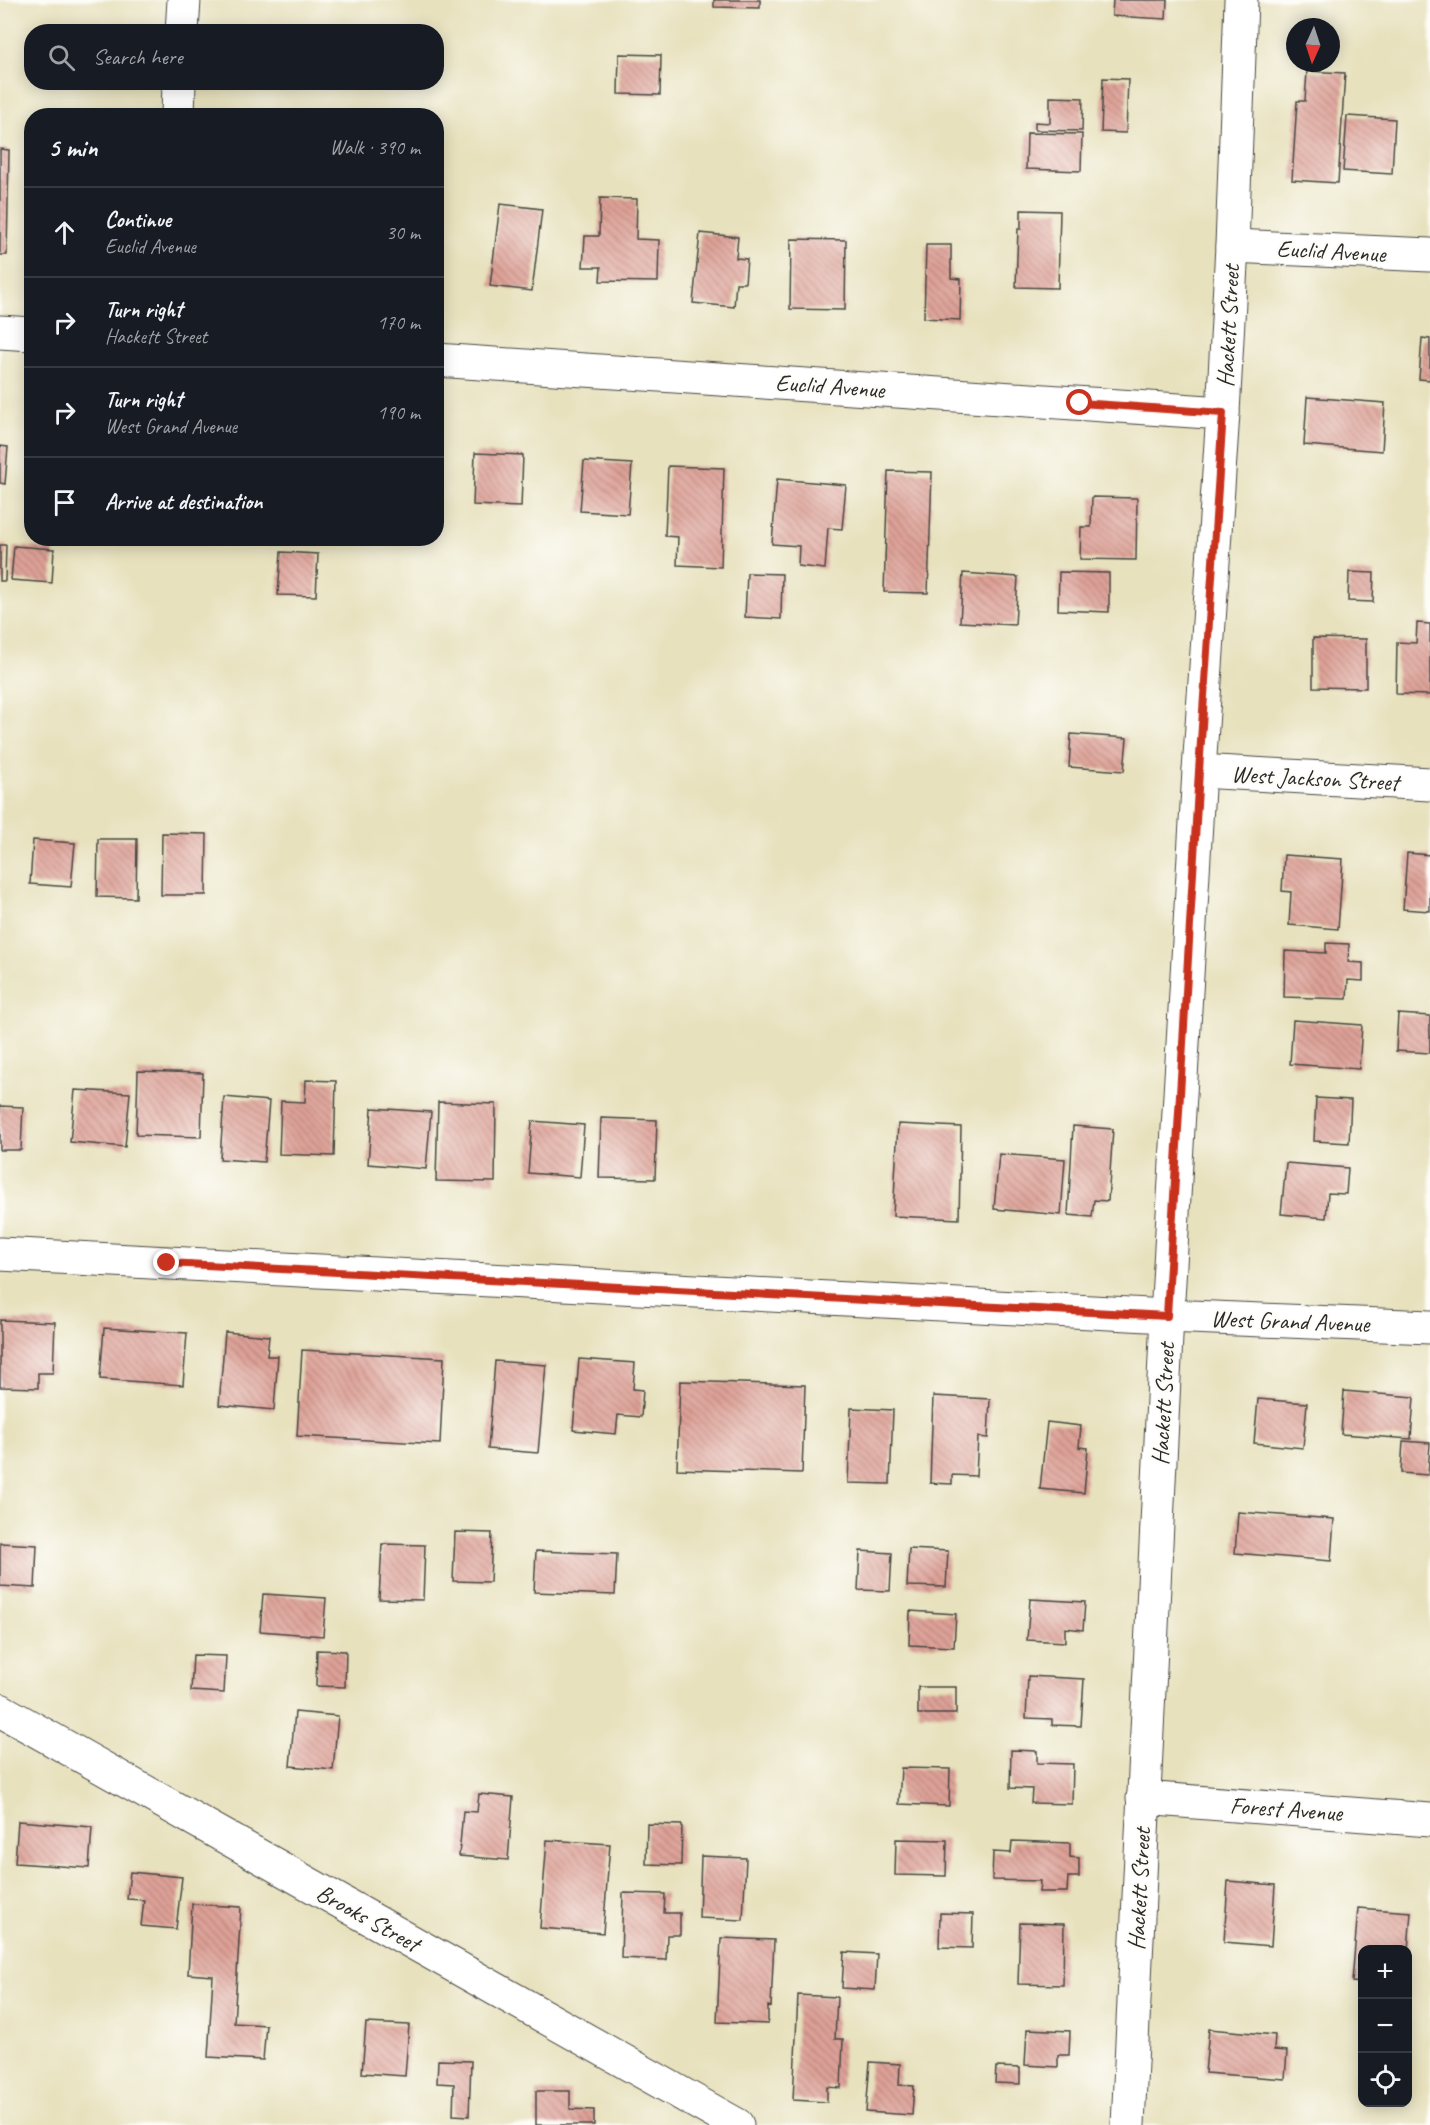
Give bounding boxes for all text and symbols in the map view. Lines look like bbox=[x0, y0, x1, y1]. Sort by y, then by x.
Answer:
north arrow bbox=[1286, 18, 1340, 72]
search box bbox=[24, 24, 444, 90]
icon: search bbox=[45, 41, 78, 74]
text: Search here bbox=[93, 43, 183, 71]
text: 5 min bbox=[48, 131, 97, 164]
text: Walk · 390 m bbox=[330, 135, 420, 160]
text: Continue bbox=[105, 206, 171, 234]
icon: ahead bbox=[48, 216, 81, 249]
text: 30 m bbox=[386, 220, 420, 245]
street label: Euclid Avenue bbox=[1276, 233, 1388, 269]
text: Euclid Avenue bbox=[105, 234, 196, 259]
street label: Hackett Street bbox=[1210, 262, 1246, 388]
text: Turn right bbox=[105, 296, 182, 324]
icon: right bbox=[48, 306, 81, 339]
text: 170 m bbox=[377, 310, 420, 335]
text: Hackett Street bbox=[105, 324, 207, 349]
street label: Euclid Avenue bbox=[775, 367, 888, 405]
text: Turn right bbox=[105, 386, 182, 414]
route start bbox=[1066, 389, 1092, 415]
icon: right bbox=[48, 396, 81, 429]
text: 190 m bbox=[377, 400, 420, 425]
text: West Grand Avenue bbox=[105, 414, 237, 439]
icon: arrive bbox=[48, 486, 81, 519]
text: Arrive at destination bbox=[105, 488, 262, 516]
street label: West Jackson Street bbox=[1231, 759, 1402, 798]
route end bbox=[153, 1249, 179, 1275]
street label: West Grand Avenue bbox=[1210, 1303, 1372, 1339]
street label: Hackett Street bbox=[1145, 1340, 1181, 1466]
street label: Forest Avenue bbox=[1229, 1790, 1345, 1828]
street label: Hackett Street bbox=[1121, 1825, 1157, 1951]
street label: Brooks Street bbox=[311, 1877, 427, 1960]
map controls bbox=[1358, 1945, 1412, 2107]
button: + bbox=[1358, 1945, 1412, 1999]
button: − bbox=[1358, 1999, 1412, 2053]
button: locate bbox=[1358, 2053, 1412, 2107]

